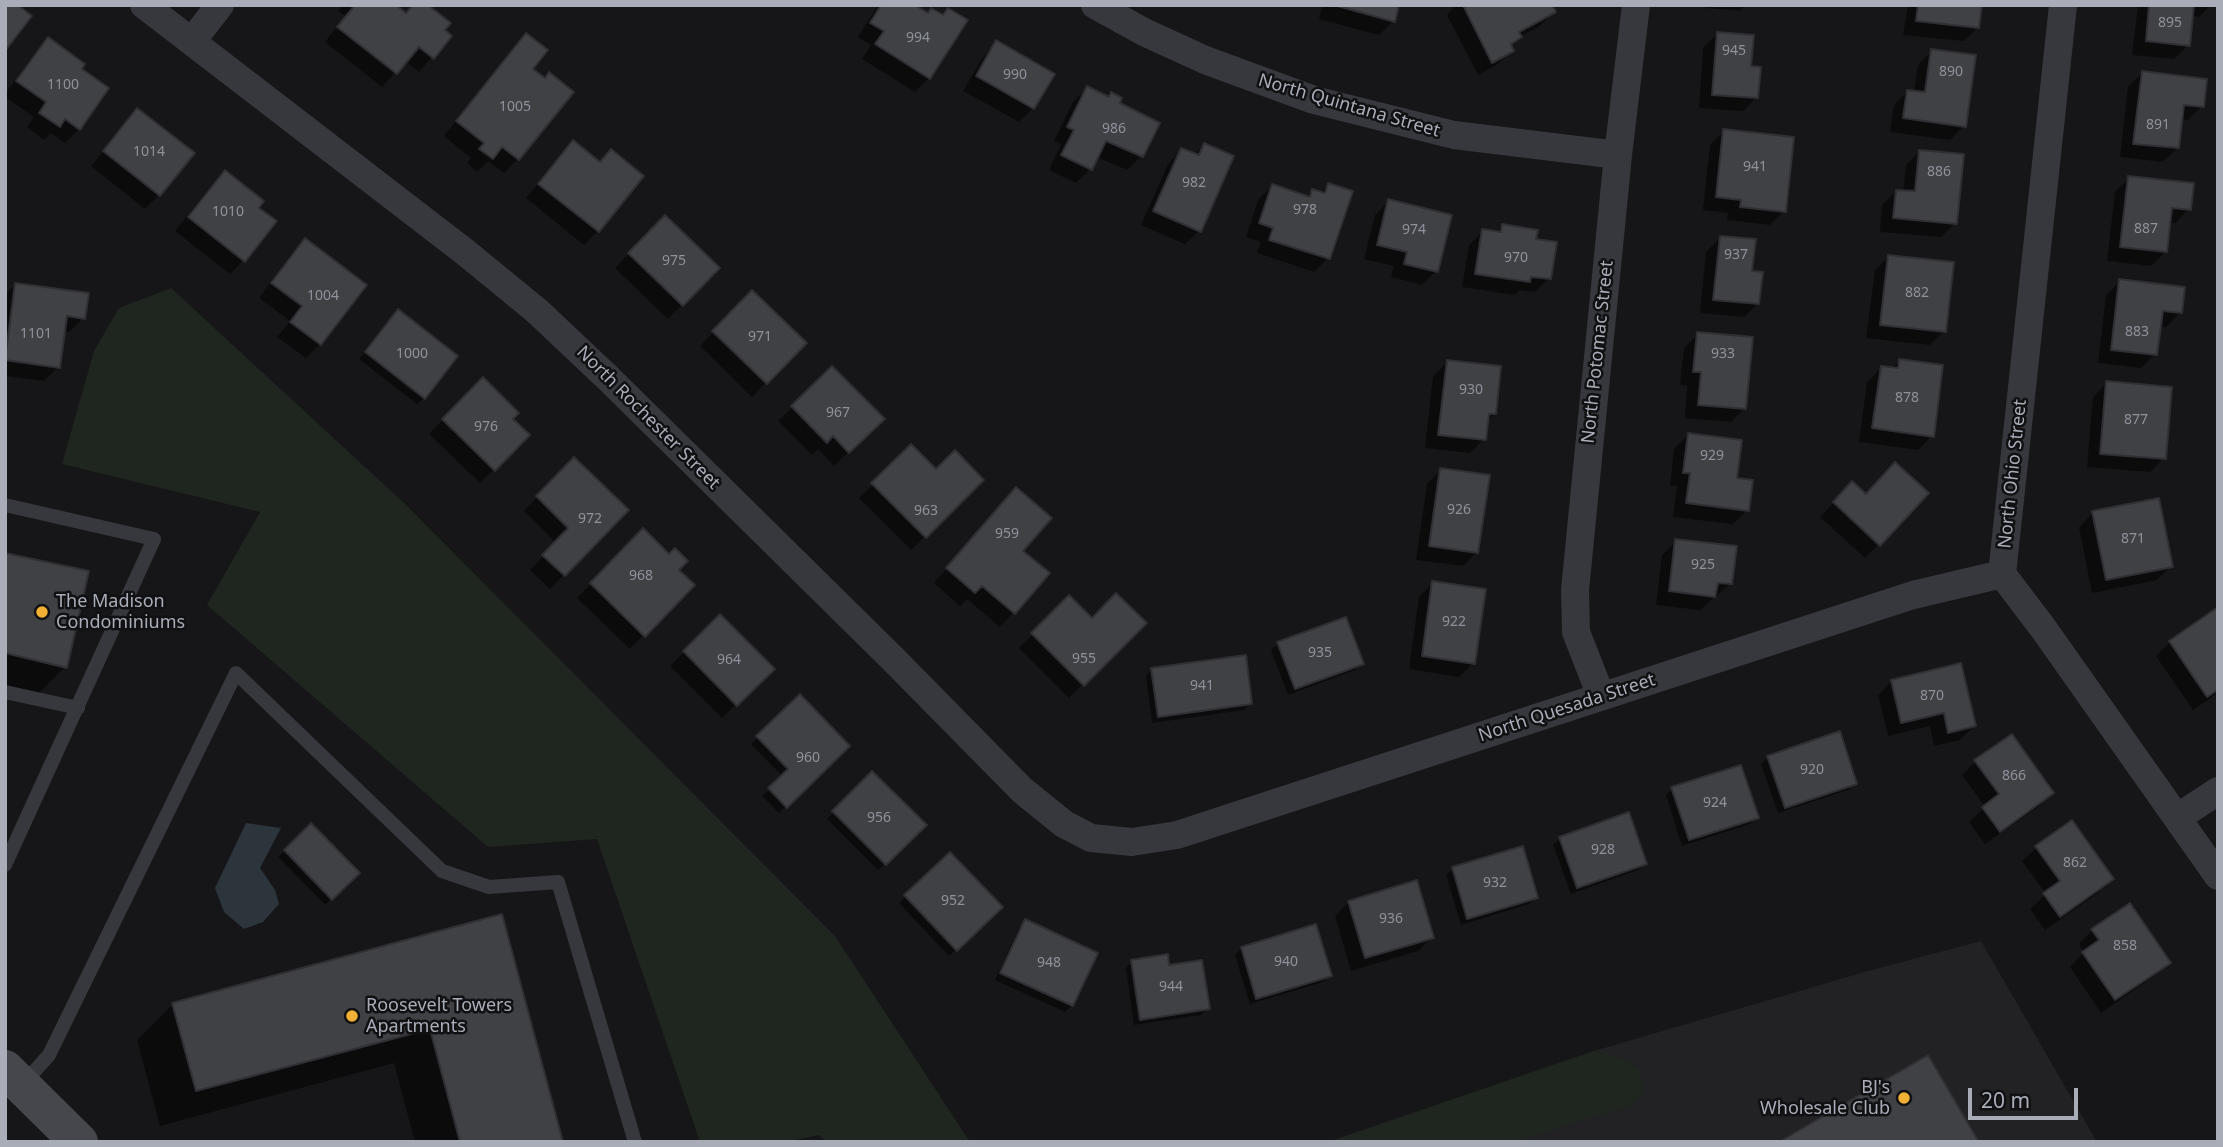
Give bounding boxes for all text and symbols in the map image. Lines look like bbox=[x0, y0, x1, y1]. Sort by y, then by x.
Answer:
house number: 895 bbox=[2158, 15, 2182, 31]
house number: 994 bbox=[906, 30, 930, 46]
house number: 945 bbox=[1722, 43, 1746, 59]
house number: 890 bbox=[1939, 64, 1963, 80]
house number: 990 bbox=[1003, 67, 1027, 83]
street label: North Quintana Street bbox=[1256, 70, 1442, 142]
house number: 1100 bbox=[47, 77, 79, 93]
house number: 1005 bbox=[499, 99, 531, 115]
house number: 891 bbox=[2146, 117, 2170, 133]
house number: 986 bbox=[1102, 121, 1126, 137]
house number: 1014 bbox=[133, 144, 165, 160]
house number: 941 bbox=[1743, 159, 1767, 175]
house number: 886 bbox=[1927, 164, 1951, 180]
house number: 982 bbox=[1182, 175, 1206, 191]
house number: 978 bbox=[1293, 202, 1317, 218]
house number: 1010 bbox=[212, 204, 244, 220]
house number: 887 bbox=[2134, 221, 2158, 237]
house number: 974 bbox=[1402, 222, 1426, 238]
house number: 937 bbox=[1724, 247, 1748, 263]
house number: 970 bbox=[1504, 250, 1528, 266]
house number: 975 bbox=[662, 253, 686, 269]
street label: North Potomac Street bbox=[1578, 259, 1618, 445]
house number: 882 bbox=[1905, 285, 1929, 301]
house number: 1004 bbox=[307, 288, 339, 304]
house number: 883 bbox=[2125, 324, 2149, 340]
house number: 1101 bbox=[20, 326, 52, 342]
house number: 971 bbox=[748, 329, 772, 345]
street label: North Rochester Street bbox=[572, 342, 724, 494]
house number: 1000 bbox=[396, 346, 428, 362]
house number: 933 bbox=[1711, 346, 1735, 362]
house number: 930 bbox=[1459, 382, 1483, 398]
house number: 878 bbox=[1895, 390, 1919, 406]
street label: North Ohio Street bbox=[1994, 398, 2032, 550]
house number: 967 bbox=[826, 405, 850, 421]
house number: 877 bbox=[2124, 412, 2148, 428]
house number: 976 bbox=[474, 419, 498, 435]
house number: 929 bbox=[1700, 448, 1724, 464]
house number: 926 bbox=[1447, 502, 1471, 518]
house number: 963 bbox=[914, 503, 938, 519]
house number: 972 bbox=[578, 511, 602, 527]
house number: 959 bbox=[995, 526, 1019, 542]
house number: 871 bbox=[2121, 531, 2145, 547]
house number: 925 bbox=[1691, 557, 1715, 573]
house number: 968 bbox=[629, 568, 653, 584]
place label: The Madison Condominiums bbox=[56, 591, 185, 634]
marker: The Madison Condominiums bbox=[34, 604, 50, 620]
house number: 922 bbox=[1442, 614, 1466, 630]
house number: 935 bbox=[1308, 645, 1332, 661]
house number: 955 bbox=[1072, 651, 1096, 667]
house number: 964 bbox=[717, 652, 741, 668]
street label: North Quesada Street bbox=[1476, 669, 1658, 747]
house number: 941 bbox=[1190, 678, 1214, 694]
house number: 870 bbox=[1920, 688, 1944, 704]
house number: 960 bbox=[796, 750, 820, 766]
house number: 920 bbox=[1800, 762, 1824, 778]
house number: 866 bbox=[2002, 768, 2026, 784]
house number: 924 bbox=[1703, 795, 1727, 811]
house number: 956 bbox=[867, 810, 891, 826]
house number: 928 bbox=[1591, 842, 1615, 858]
house number: 862 bbox=[2063, 855, 2087, 871]
house number: 932 bbox=[1483, 875, 1507, 891]
house number: 952 bbox=[941, 893, 965, 909]
house number: 936 bbox=[1379, 911, 1403, 927]
house number: 858 bbox=[2113, 938, 2137, 954]
house number: 940 bbox=[1274, 954, 1298, 970]
house number: 948 bbox=[1037, 955, 1061, 971]
house number: 944 bbox=[1159, 979, 1183, 995]
place label: Roosevelt Towers Apartments bbox=[366, 995, 512, 1038]
marker: Roosevelt Towers Apartments bbox=[344, 1008, 360, 1024]
scale bar bbox=[1971, 1074, 2081, 1118]
place label: BJ's Wholesale Club bbox=[1760, 1077, 1890, 1120]
text: 20 m bbox=[1981, 1086, 2030, 1114]
marker: BJ's Wholesale Club bbox=[1896, 1090, 1912, 1106]

